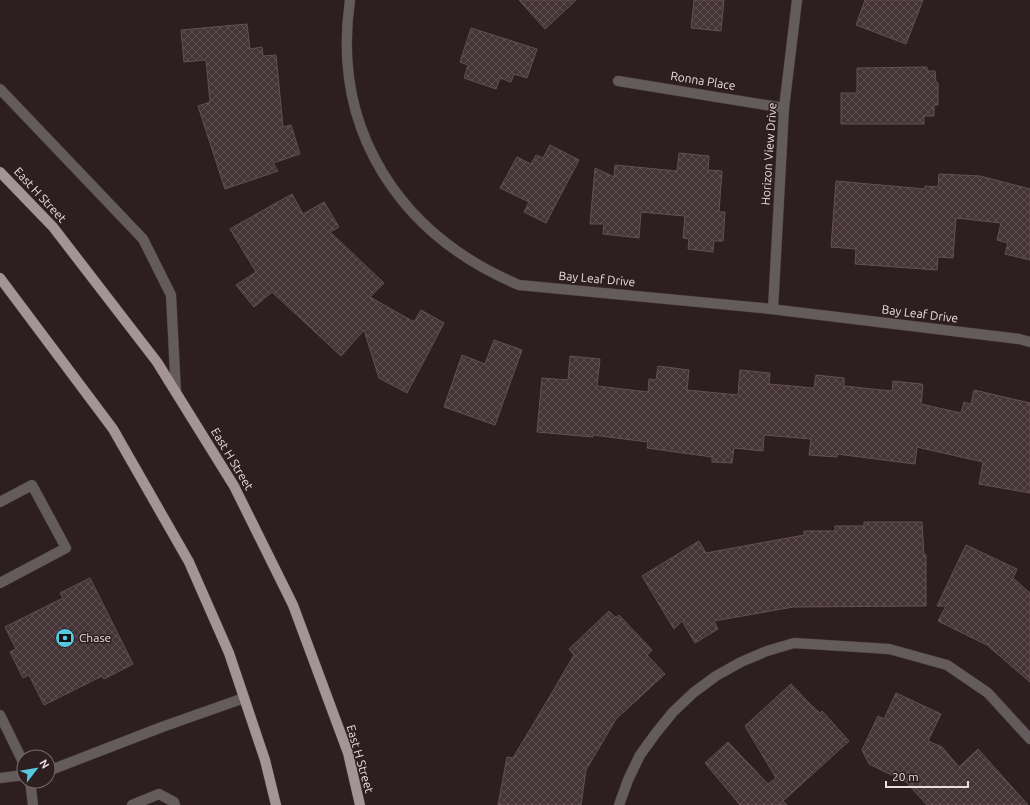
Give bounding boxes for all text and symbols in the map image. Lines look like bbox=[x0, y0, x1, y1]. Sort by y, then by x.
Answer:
street label: Ronna Place bbox=[670, 69, 737, 92]
street label: Horizon View Drive bbox=[758, 102, 779, 206]
street label: East H Street bbox=[12, 165, 69, 225]
street label: Bay Leaf Drive bbox=[558, 269, 636, 288]
street label: Bay Leaf Drive bbox=[881, 302, 959, 325]
street label: East H Street bbox=[209, 425, 256, 492]
bank icon: Chase bbox=[54, 627, 76, 649]
place label: Chase bbox=[79, 631, 111, 644]
street label: East H Street bbox=[345, 723, 376, 795]
north arrow bbox=[16, 749, 56, 789]
text: N bbox=[37, 757, 52, 770]
scale bar bbox=[886, 763, 968, 789]
text: 20 m bbox=[892, 770, 919, 783]

